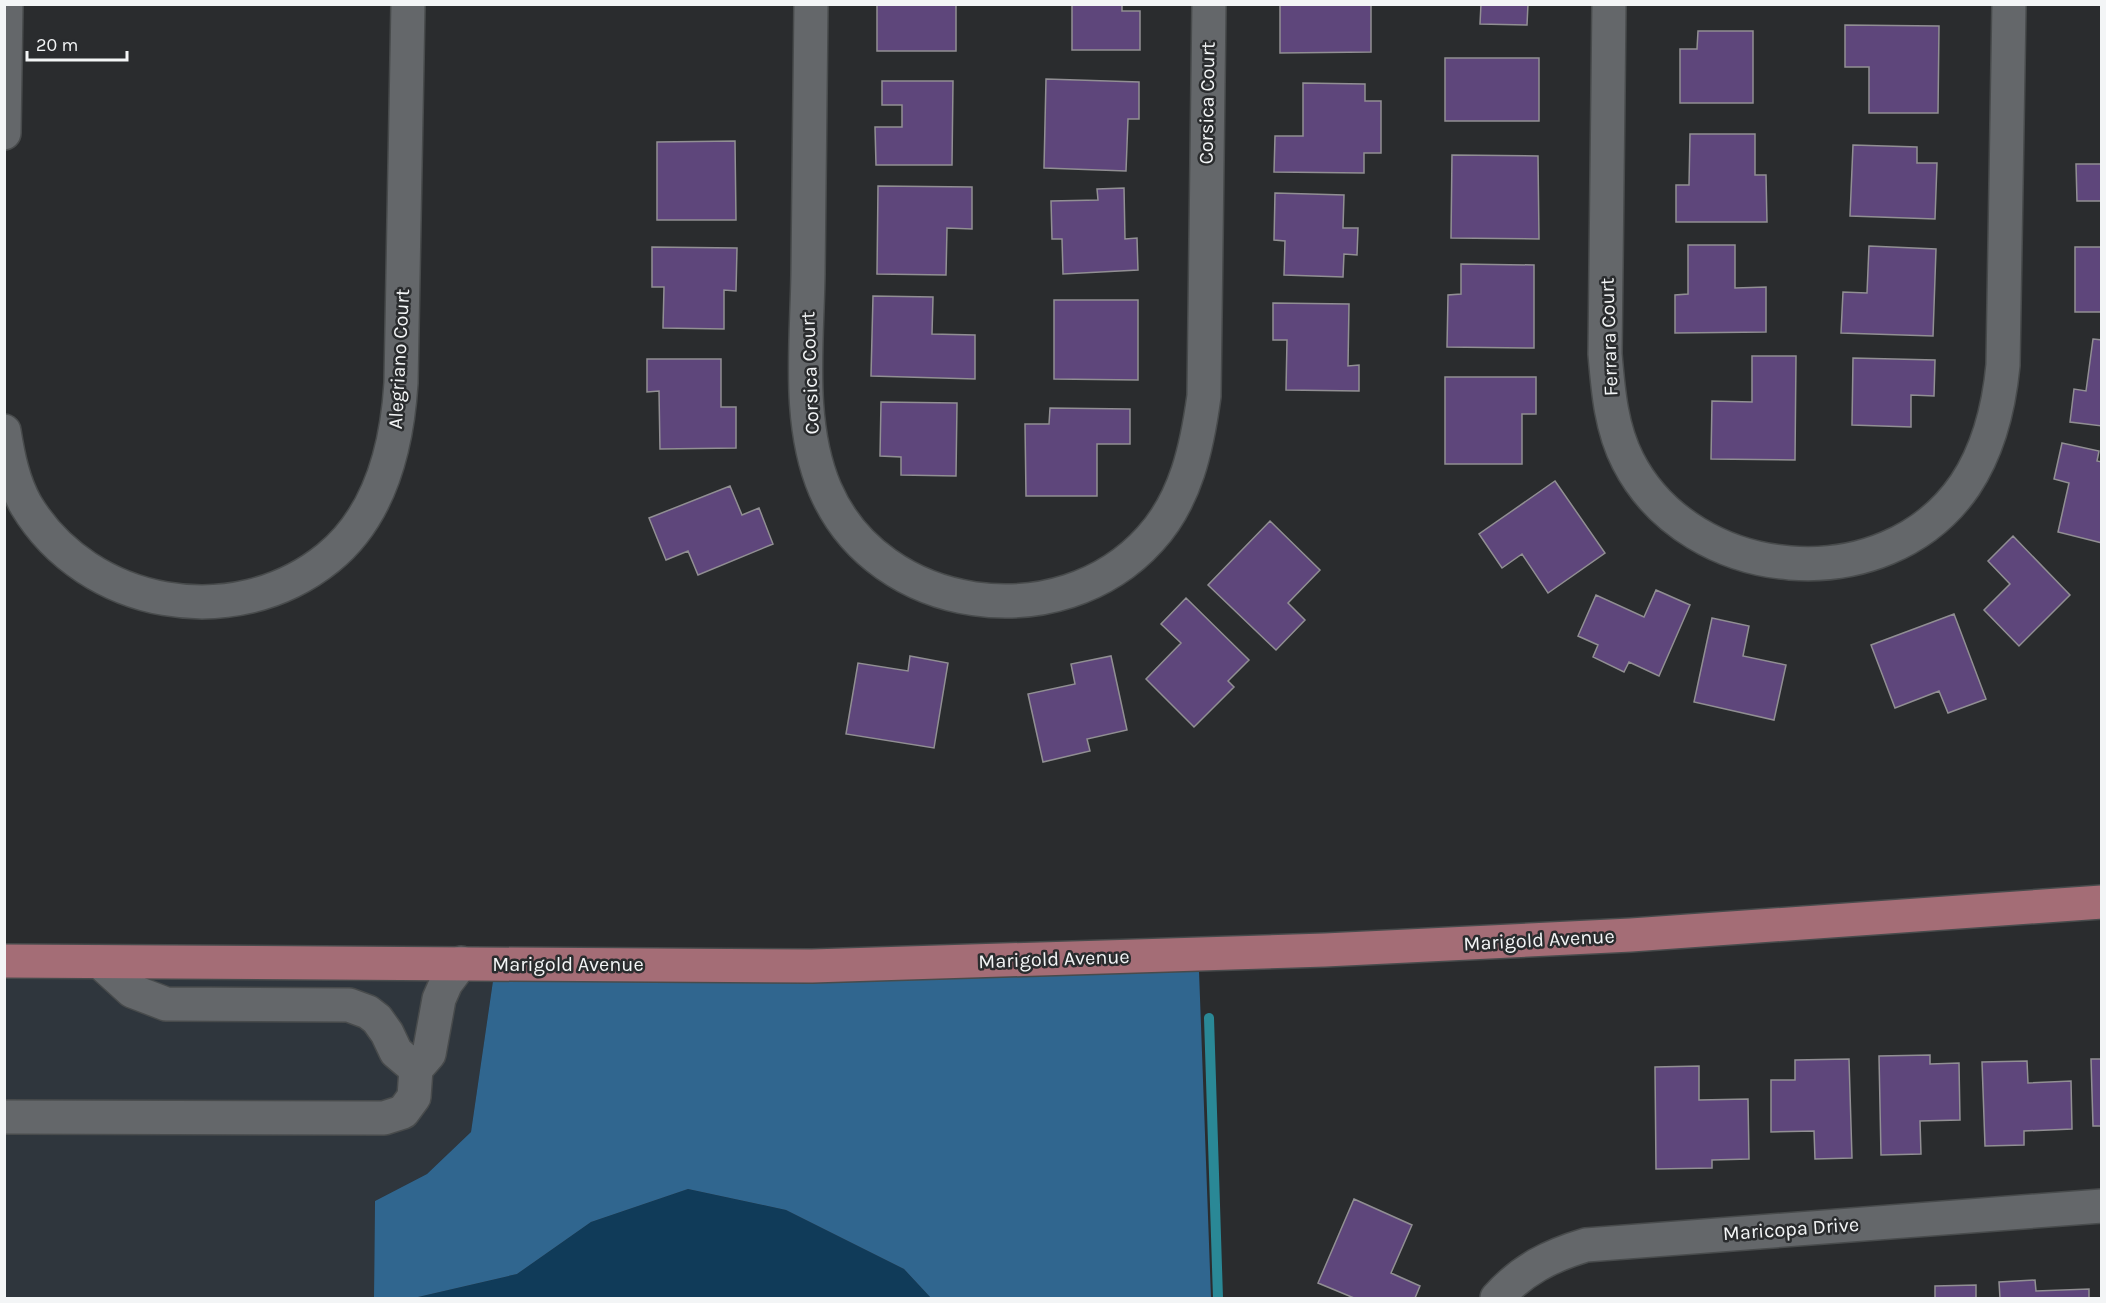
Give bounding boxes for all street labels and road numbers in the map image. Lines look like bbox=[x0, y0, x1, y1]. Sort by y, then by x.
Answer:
street label: Corsica Court bbox=[1194, 41, 1220, 165]
street label: Ferrara Court bbox=[1595, 277, 1623, 397]
street label: Alegriano Court bbox=[384, 288, 414, 430]
street label: Corsica Court bbox=[796, 311, 824, 435]
street label: Marigold Avenue bbox=[1463, 925, 1615, 955]
street label: Marigold Avenue bbox=[978, 945, 1130, 973]
street label: Marigold Avenue bbox=[492, 953, 644, 976]
street label: Maricopa Drive bbox=[1722, 1213, 1860, 1245]

